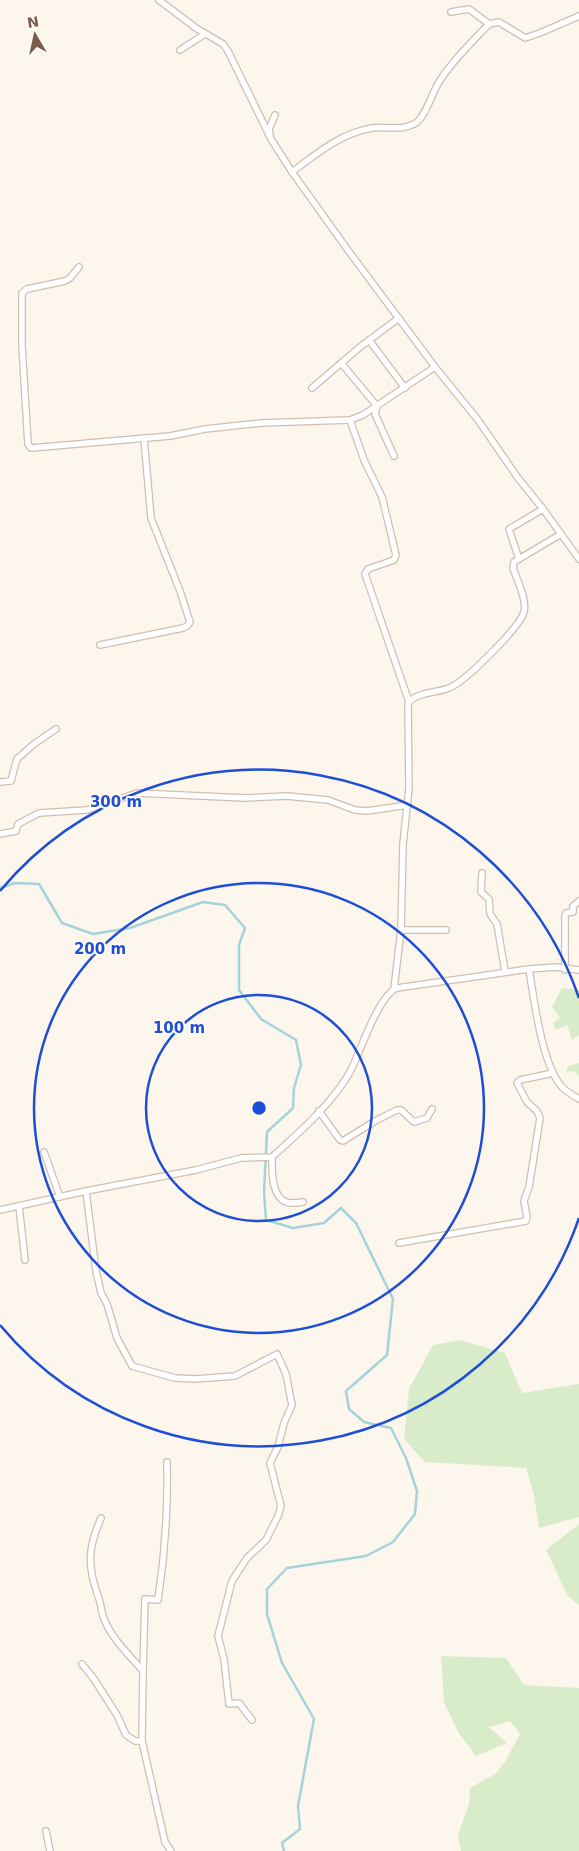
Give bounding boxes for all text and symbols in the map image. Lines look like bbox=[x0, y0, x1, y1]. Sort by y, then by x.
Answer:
north arrow bbox=[10, 10, 60, 60]
text: N bbox=[26, 13, 40, 31]
text: 300 m bbox=[90, 793, 142, 811]
text: 200 m bbox=[74, 940, 126, 958]
text: 100 m bbox=[153, 1019, 205, 1037]
centre of rings bbox=[250, 1099, 268, 1117]

